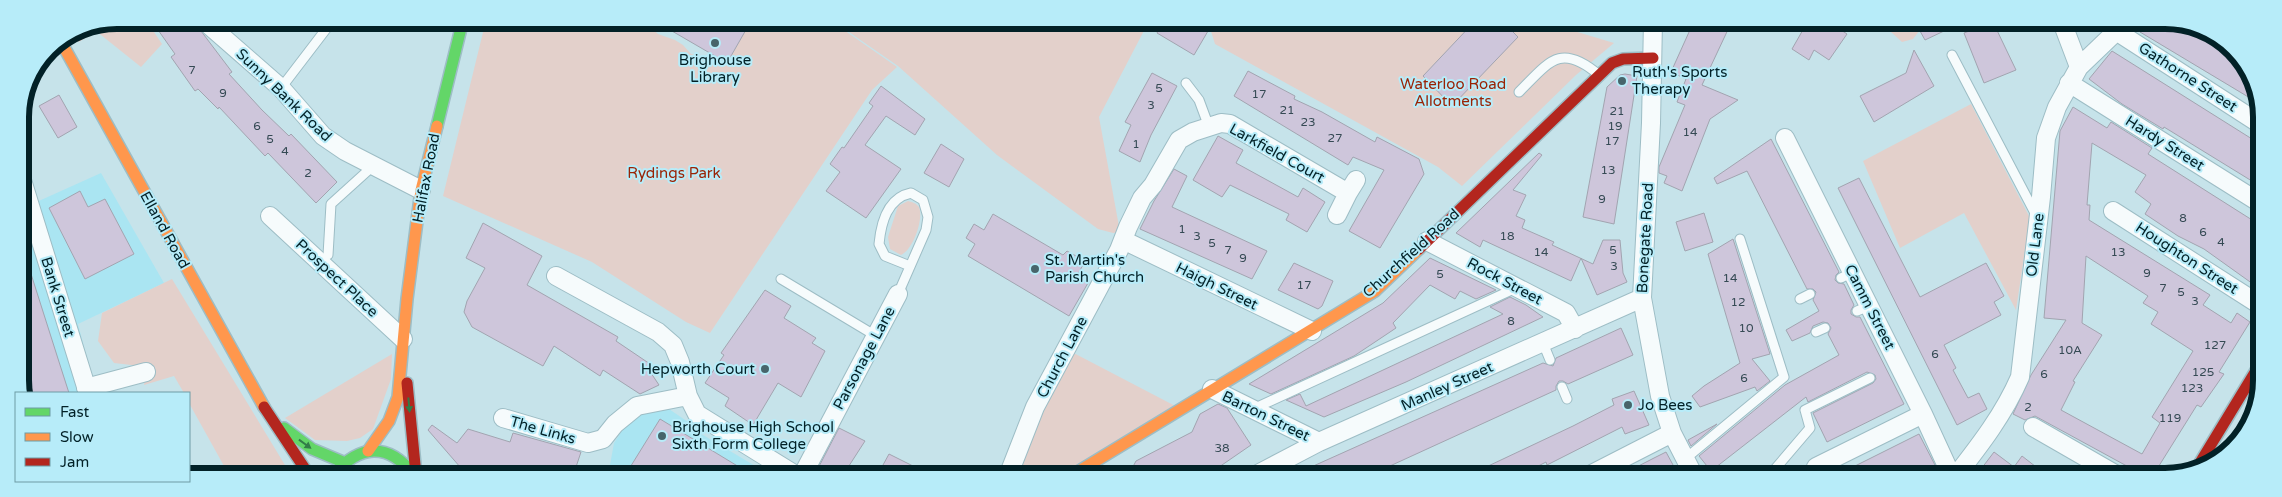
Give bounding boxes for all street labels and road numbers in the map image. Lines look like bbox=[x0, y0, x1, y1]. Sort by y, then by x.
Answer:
street label: Gathorne Street bbox=[2135, 38, 2241, 116]
street label: Sunny Bank Road bbox=[232, 45, 336, 145]
street label: Hardy Street bbox=[2122, 112, 2208, 175]
street label: Larkfield Court bbox=[1226, 119, 1328, 187]
street label: Halifax Road bbox=[408, 132, 444, 224]
street label: Bonegate Road bbox=[1633, 182, 1657, 294]
street label: Elland Road bbox=[136, 188, 194, 272]
street label: Churchfield Road bbox=[1359, 205, 1463, 301]
street label: Old Lane bbox=[2022, 212, 2048, 278]
street label: Houghton Street bbox=[2132, 218, 2242, 298]
street label: Prospect Place bbox=[292, 235, 382, 321]
street label: Rock Street bbox=[1464, 254, 1546, 308]
street label: Bank Street bbox=[37, 255, 79, 340]
street label: Haigh Street bbox=[1173, 258, 1261, 314]
street label: Camm Street bbox=[1841, 261, 1899, 353]
street label: Parsonage Lane bbox=[829, 303, 899, 413]
street label: Church Lane bbox=[1033, 313, 1091, 401]
street label: Manley Street bbox=[1398, 358, 1496, 414]
street label: Barton Street bbox=[1219, 387, 1313, 445]
street label: The Links bbox=[508, 412, 578, 448]

